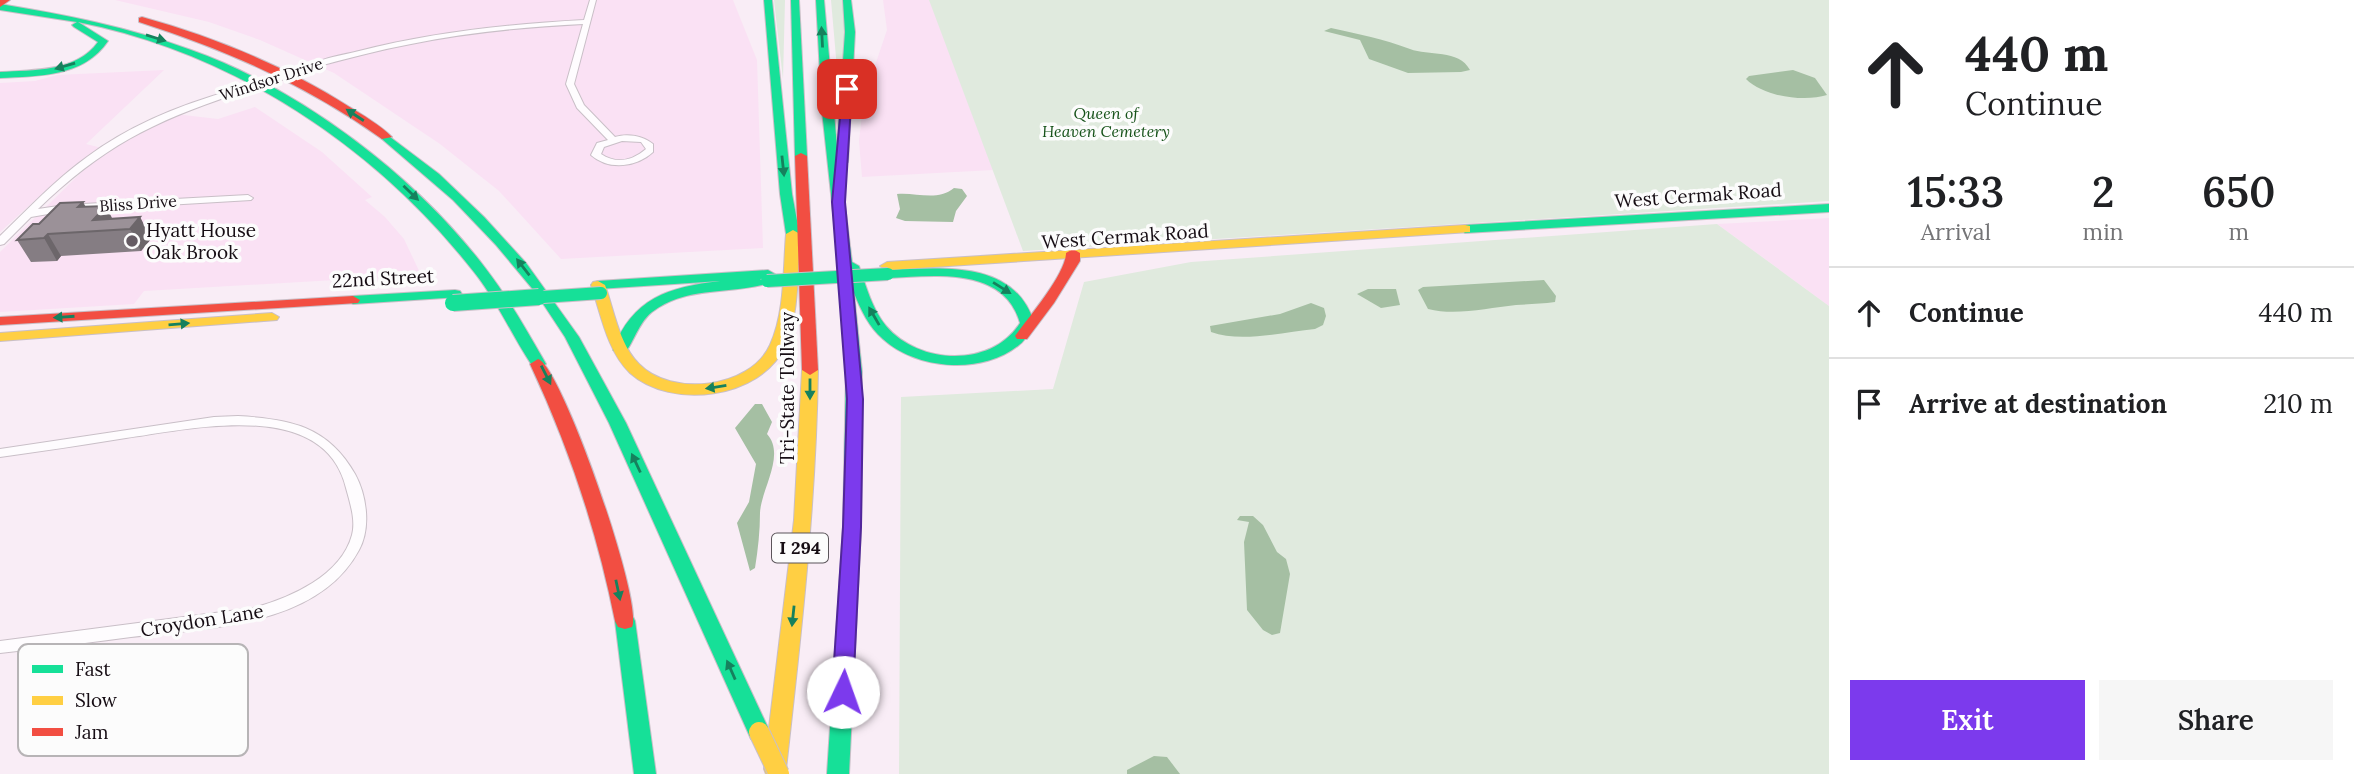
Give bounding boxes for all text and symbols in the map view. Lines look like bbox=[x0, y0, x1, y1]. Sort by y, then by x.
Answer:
text: 440 m bbox=[1965, 22, 2108, 84]
one-way arrow bbox=[816, 26, 827, 48]
icon: ahead bbox=[1850, 28, 1941, 119]
one-way arrow bbox=[146, 34, 167, 44]
street label: Windsor Drive bbox=[217, 53, 325, 105]
pin bbox=[817, 59, 877, 119]
one-way arrow bbox=[53, 61, 75, 72]
icon: arrive bbox=[828, 70, 866, 108]
text: Continue bbox=[1965, 83, 2102, 124]
park label: Queen of Heaven Cemetery bbox=[1042, 103, 1170, 141]
one-way arrow bbox=[345, 109, 364, 122]
one-way arrow bbox=[778, 155, 789, 177]
text: 15:33 bbox=[1907, 165, 2004, 219]
text: 2 bbox=[2092, 165, 2114, 219]
text: 650 bbox=[2202, 165, 2276, 219]
street label: West Cermak Road bbox=[1614, 177, 1782, 213]
one-way arrow bbox=[402, 185, 419, 201]
street label: Bliss Drive bbox=[99, 190, 178, 216]
text: Arrival bbox=[1921, 217, 1991, 246]
text: min bbox=[2083, 217, 2124, 246]
text: m bbox=[2229, 217, 2249, 246]
place label: Hyatt House Oak Brook bbox=[146, 218, 256, 264]
street label: West Cermak Road bbox=[1041, 218, 1209, 254]
marker: Hyatt House Oak Brook bbox=[124, 233, 140, 249]
one-way arrow bbox=[515, 258, 530, 276]
street label: 22nd Street bbox=[331, 263, 435, 293]
one-way arrow bbox=[993, 282, 1012, 295]
icon: ahead bbox=[1850, 294, 1888, 332]
text: Continue bbox=[1909, 296, 2024, 329]
text: 440 m bbox=[2259, 296, 2333, 329]
one-way arrow bbox=[868, 307, 880, 326]
one-way arrow bbox=[53, 312, 75, 323]
street label: Tri-State Tollway bbox=[775, 312, 799, 464]
one-way arrow bbox=[169, 318, 191, 329]
one-way arrow bbox=[540, 365, 551, 385]
one-way arrow bbox=[804, 379, 816, 401]
one-way arrow bbox=[704, 382, 726, 393]
icon: arrive bbox=[1850, 385, 1888, 423]
text: Arrive at destination bbox=[1909, 387, 2167, 420]
text: 210 m bbox=[2263, 387, 2333, 420]
one-way arrow bbox=[630, 453, 642, 473]
road number: I 294 bbox=[772, 534, 828, 562]
one-way arrow bbox=[613, 579, 624, 601]
street label: Croydon Lane bbox=[139, 598, 265, 642]
one-way arrow bbox=[787, 605, 798, 627]
legend bbox=[18, 644, 248, 756]
position arrow bbox=[806, 655, 880, 729]
text: Fast bbox=[75, 657, 111, 681]
one-way arrow bbox=[725, 660, 736, 680]
button: Exit bbox=[1850, 680, 2085, 760]
button: Share bbox=[2099, 680, 2333, 760]
text: Slow bbox=[75, 688, 118, 712]
text: Jam bbox=[74, 720, 109, 744]

